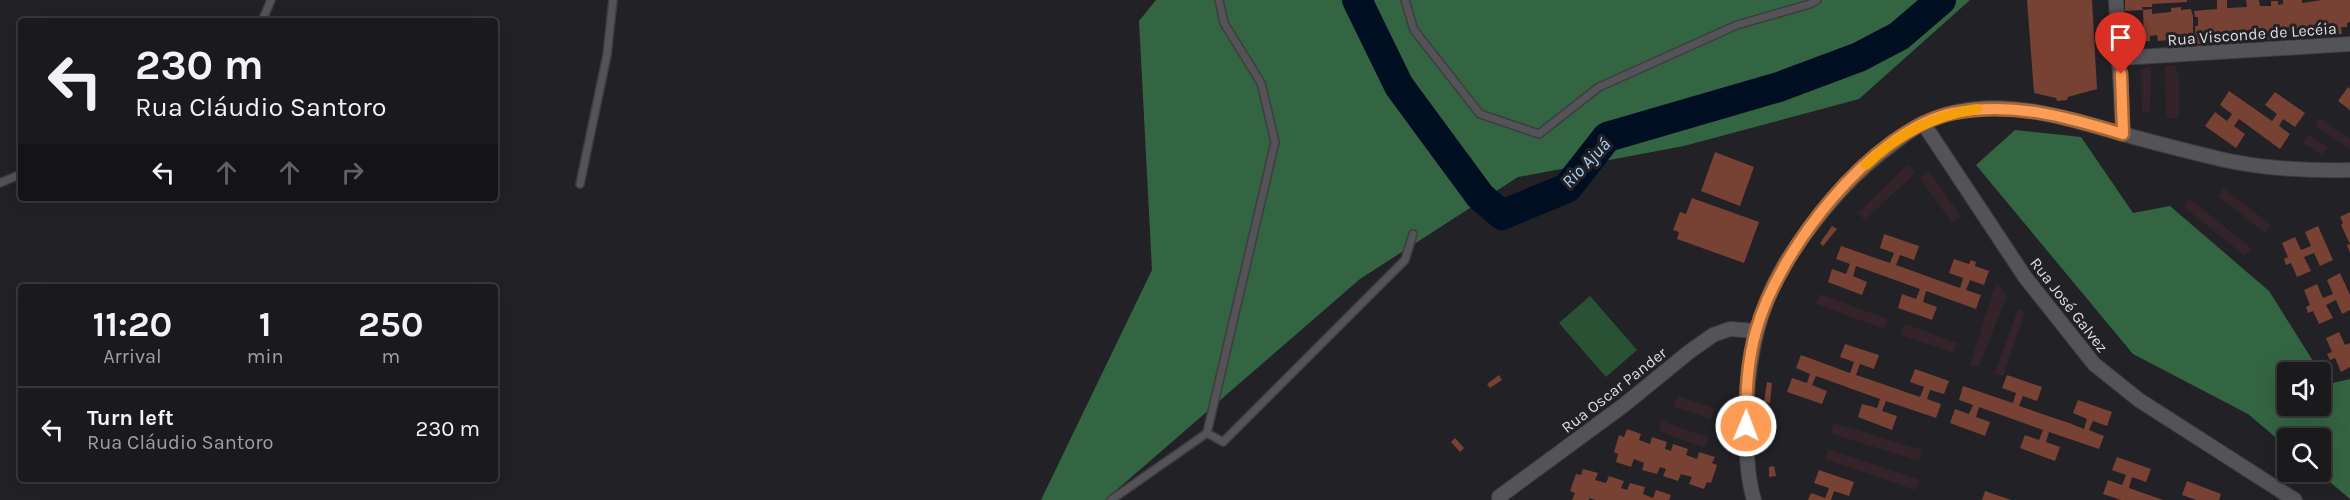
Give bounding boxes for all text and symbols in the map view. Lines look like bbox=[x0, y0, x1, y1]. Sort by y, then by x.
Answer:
pin bbox=[2095, 12, 2146, 74]
street label: Rua Visconde de Lecéia bbox=[2167, 19, 2337, 49]
icon: arrive bbox=[2104, 21, 2137, 54]
text: 230 m bbox=[135, 40, 264, 90]
icon: left bbox=[36, 42, 114, 120]
text: Rua Cláudio Santoro bbox=[135, 91, 387, 123]
water label: Rio Ajuá bbox=[1557, 134, 1615, 192]
icon: left bbox=[147, 156, 180, 189]
icon: ahead bbox=[210, 156, 243, 189]
icon: ahead bbox=[273, 156, 306, 189]
icon: right bbox=[336, 156, 369, 189]
street label: Rua José Galvez bbox=[2026, 254, 2112, 356]
text: 11:20 bbox=[92, 303, 172, 345]
text: 1 bbox=[259, 303, 272, 345]
text: 250 bbox=[358, 303, 424, 345]
street label: Rua Oscar Pander bbox=[1558, 343, 1671, 437]
text: Arrival bbox=[103, 345, 162, 368]
text: min bbox=[247, 345, 284, 368]
text: m bbox=[381, 345, 400, 368]
map controls bbox=[2277, 362, 2331, 482]
button: sound bbox=[2277, 362, 2331, 416]
position arrow bbox=[1714, 394, 1778, 458]
text: Turn left bbox=[87, 405, 174, 431]
icon: left bbox=[36, 413, 69, 446]
text: 230 m bbox=[415, 416, 480, 442]
button: search bbox=[2277, 428, 2331, 482]
text: Rua Cláudio Santoro bbox=[87, 431, 273, 454]

